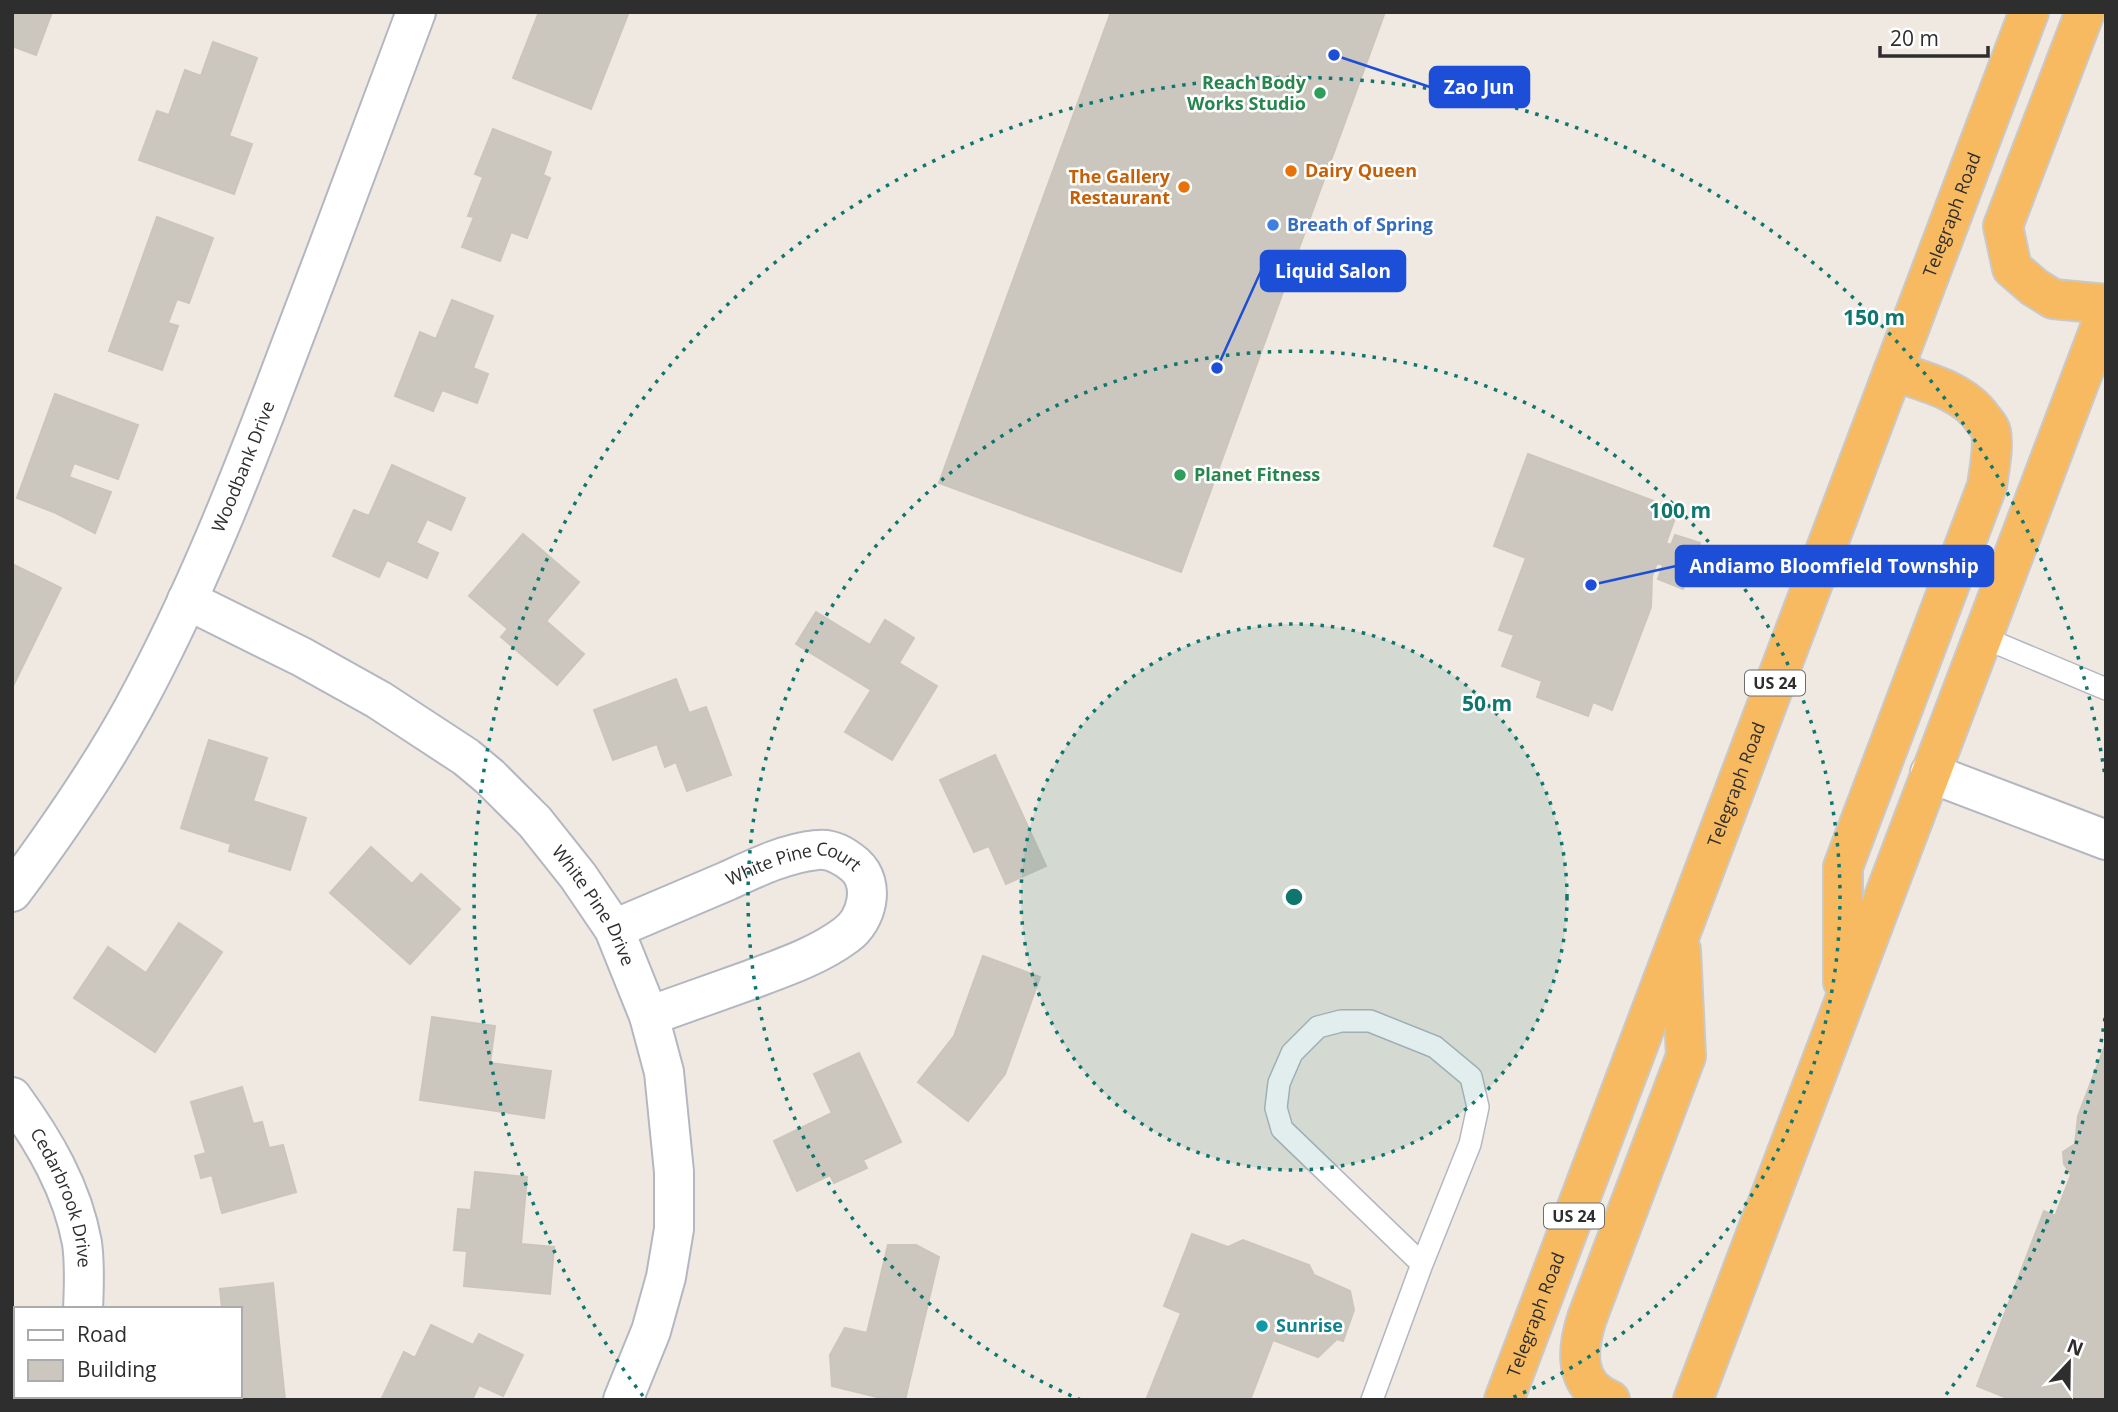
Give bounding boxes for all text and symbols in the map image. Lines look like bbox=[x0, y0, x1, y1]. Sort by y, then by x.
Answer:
scale bar bbox=[1880, 14, 1988, 58]
text: 20 m bbox=[1890, 24, 1939, 52]
callout: Zao Jun bbox=[1430, 67, 1529, 107]
place label: Reach Body Works Studio bbox=[1187, 70, 1307, 115]
text: Zao Jun bbox=[1444, 74, 1514, 100]
marker: Reach Body Works Studio bbox=[1312, 85, 1328, 101]
street label: Telegraph Road bbox=[1917, 149, 1986, 280]
place label: Dairy Queen bbox=[1305, 158, 1417, 182]
marker: Dairy Queen bbox=[1283, 163, 1299, 179]
place label: The Gallery Restaurant bbox=[1068, 164, 1171, 209]
marker: The Gallery Restaurant bbox=[1176, 179, 1192, 195]
place label: Breath of Spring bbox=[1287, 212, 1433, 236]
marker: Breath of Spring bbox=[1265, 217, 1281, 233]
callout: Liquid Salon bbox=[1261, 251, 1405, 291]
text: Liquid Salon bbox=[1275, 258, 1391, 284]
text: 150 m bbox=[1843, 303, 1905, 331]
street label: Woodbank Drive bbox=[206, 397, 280, 536]
place label: Planet Fitness bbox=[1194, 462, 1320, 486]
marker: Planet Fitness bbox=[1172, 467, 1188, 483]
text: 100 m bbox=[1649, 496, 1711, 524]
callout: Andiamo Bloomfield Township bbox=[1676, 546, 1993, 586]
text: Andiamo Bloomfield Township bbox=[1689, 553, 1979, 579]
road number: US 24 bbox=[1745, 670, 1805, 696]
text: 50 m bbox=[1462, 689, 1512, 717]
street label: Telegraph Road bbox=[1701, 718, 1770, 850]
street label: White Pine Court bbox=[722, 837, 867, 891]
street label: White Pine Drive bbox=[547, 840, 641, 969]
centre of rings bbox=[1282, 885, 1306, 909]
street label: Cedarbrook Drive bbox=[25, 1123, 97, 1268]
road number: US 24 bbox=[1544, 1204, 1604, 1228]
street label: Telegraph Road bbox=[1501, 1249, 1570, 1380]
legend bbox=[14, 1307, 242, 1398]
place label: Sunrise bbox=[1276, 1313, 1343, 1337]
marker: Sunrise bbox=[1254, 1318, 1270, 1334]
text: Road bbox=[77, 1320, 127, 1348]
north arrow bbox=[2034, 1328, 2104, 1398]
text: N bbox=[2063, 1332, 2087, 1362]
text: Building bbox=[77, 1355, 156, 1383]

